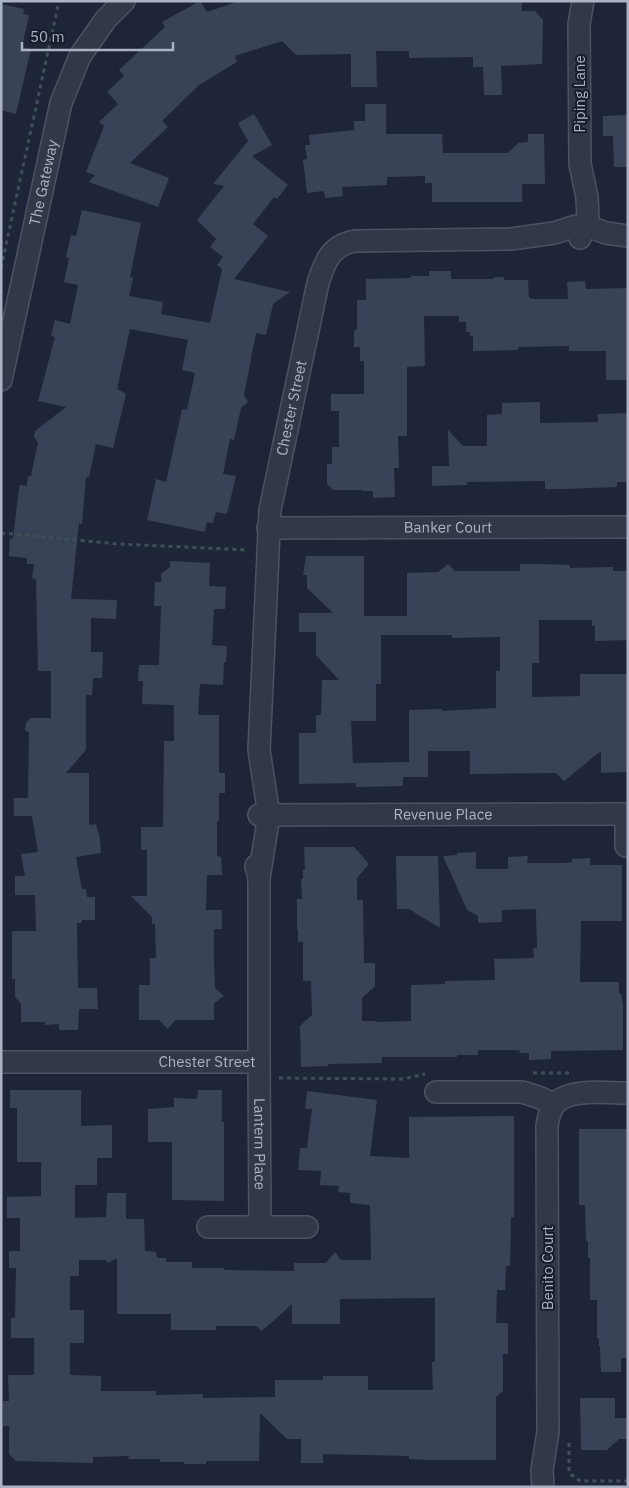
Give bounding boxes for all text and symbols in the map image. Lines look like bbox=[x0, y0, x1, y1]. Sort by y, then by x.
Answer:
scale bar bbox=[22, 20, 174, 52]
text: 50 m bbox=[30, 27, 65, 46]
street label: Piping Lane bbox=[570, 55, 589, 133]
street label: The Gateway bbox=[25, 137, 62, 227]
street label: Chester Street bbox=[272, 359, 310, 457]
street label: Banker Court bbox=[404, 517, 492, 537]
street label: Revenue Place bbox=[394, 804, 492, 824]
street label: Chester Street bbox=[158, 1052, 256, 1071]
street label: Lantern Place bbox=[250, 1098, 270, 1190]
street label: Benito Court bbox=[538, 1226, 557, 1310]

